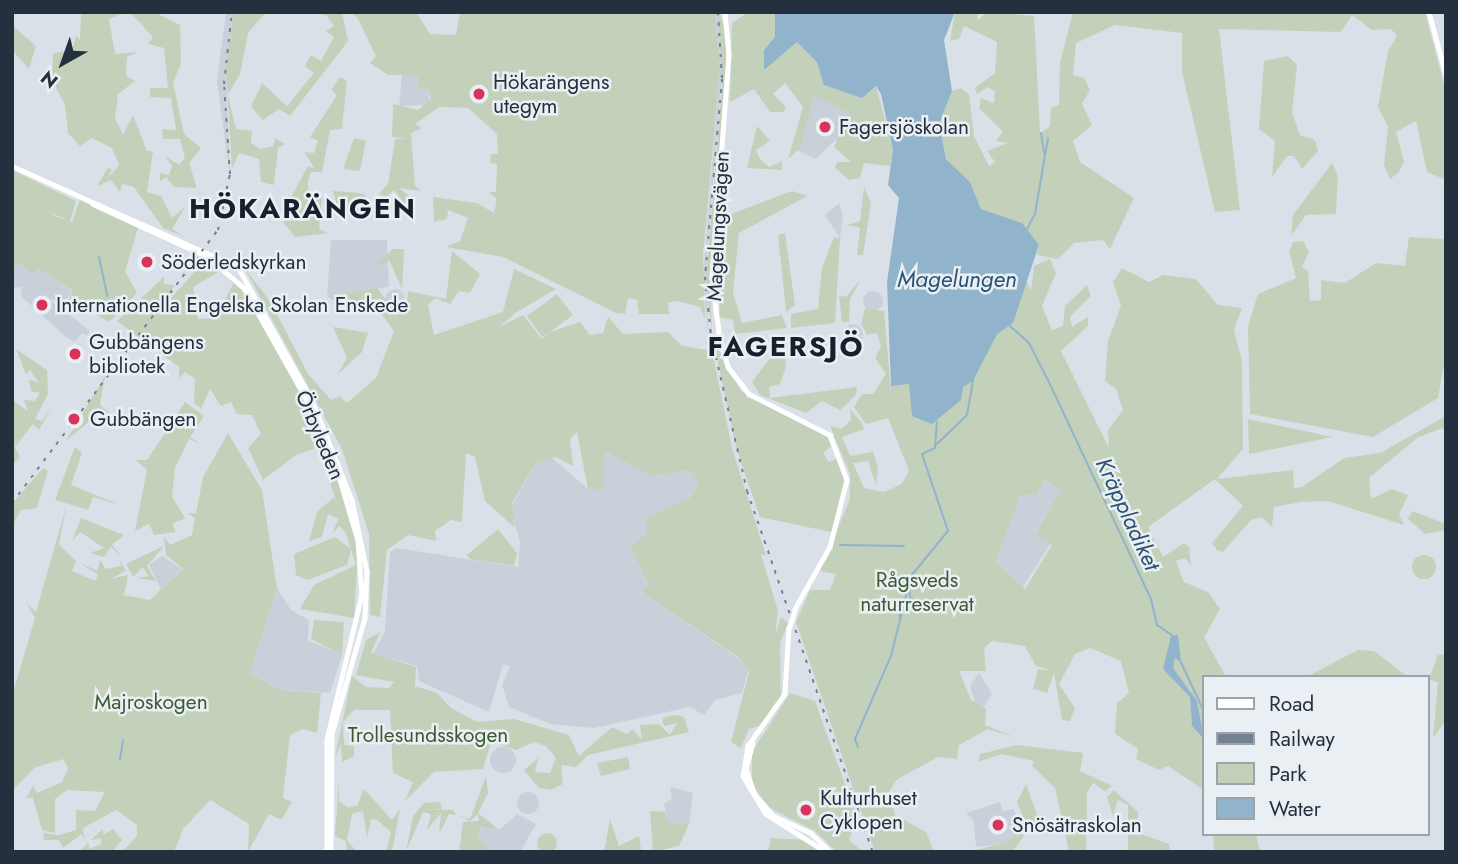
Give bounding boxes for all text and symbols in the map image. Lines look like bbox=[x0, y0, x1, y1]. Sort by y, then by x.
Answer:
north arrow bbox=[28, 28, 98, 98]
text: N bbox=[35, 64, 64, 95]
place label: Hökarängens utegym bbox=[493, 69, 610, 119]
marker: Hökarängens utegym bbox=[471, 86, 487, 102]
place label: Fagersjöskolan bbox=[839, 114, 969, 140]
marker: Fagersjöskolan bbox=[817, 119, 833, 135]
street label: Magelungsvägen bbox=[701, 150, 735, 302]
district label: HÖKARÄNGEN bbox=[190, 192, 416, 226]
place label: Söderledskyrkan bbox=[161, 249, 306, 275]
marker: Söderledskyrkan bbox=[139, 254, 155, 270]
water label: Magelungen bbox=[897, 265, 1017, 293]
place label: Internationella Engelska Skolan Enskede bbox=[56, 292, 408, 318]
marker: Internationella Engelska Skolan Enskede bbox=[34, 297, 50, 313]
place label: Gubbängens bibliotek bbox=[89, 329, 204, 379]
district label: FAGERSJÖ bbox=[709, 330, 863, 364]
marker: Gubbängens bibliotek bbox=[67, 346, 83, 362]
street label: Örbyleden bbox=[290, 387, 350, 483]
place label: Gubbängen bbox=[90, 406, 196, 432]
marker: Gubbängen bbox=[64, 409, 84, 429]
water label: Kräppladiket bbox=[1090, 453, 1166, 575]
park label: Rågsveds naturreservat bbox=[860, 567, 974, 617]
legend bbox=[1202, 675, 1430, 836]
park label: Majroskogen bbox=[94, 689, 208, 715]
text: Road bbox=[1269, 689, 1314, 719]
park label: Trollesundsskogen bbox=[348, 722, 508, 748]
text: Railway bbox=[1269, 724, 1335, 754]
text: Park bbox=[1269, 759, 1306, 789]
place label: Kulturhuset Cyklopen bbox=[820, 785, 917, 835]
text: Water bbox=[1269, 794, 1321, 824]
marker: Kulturhuset Cyklopen bbox=[798, 802, 814, 818]
place label: Snösätraskolan bbox=[1012, 812, 1142, 838]
marker: Snösätraskolan bbox=[990, 817, 1006, 833]

